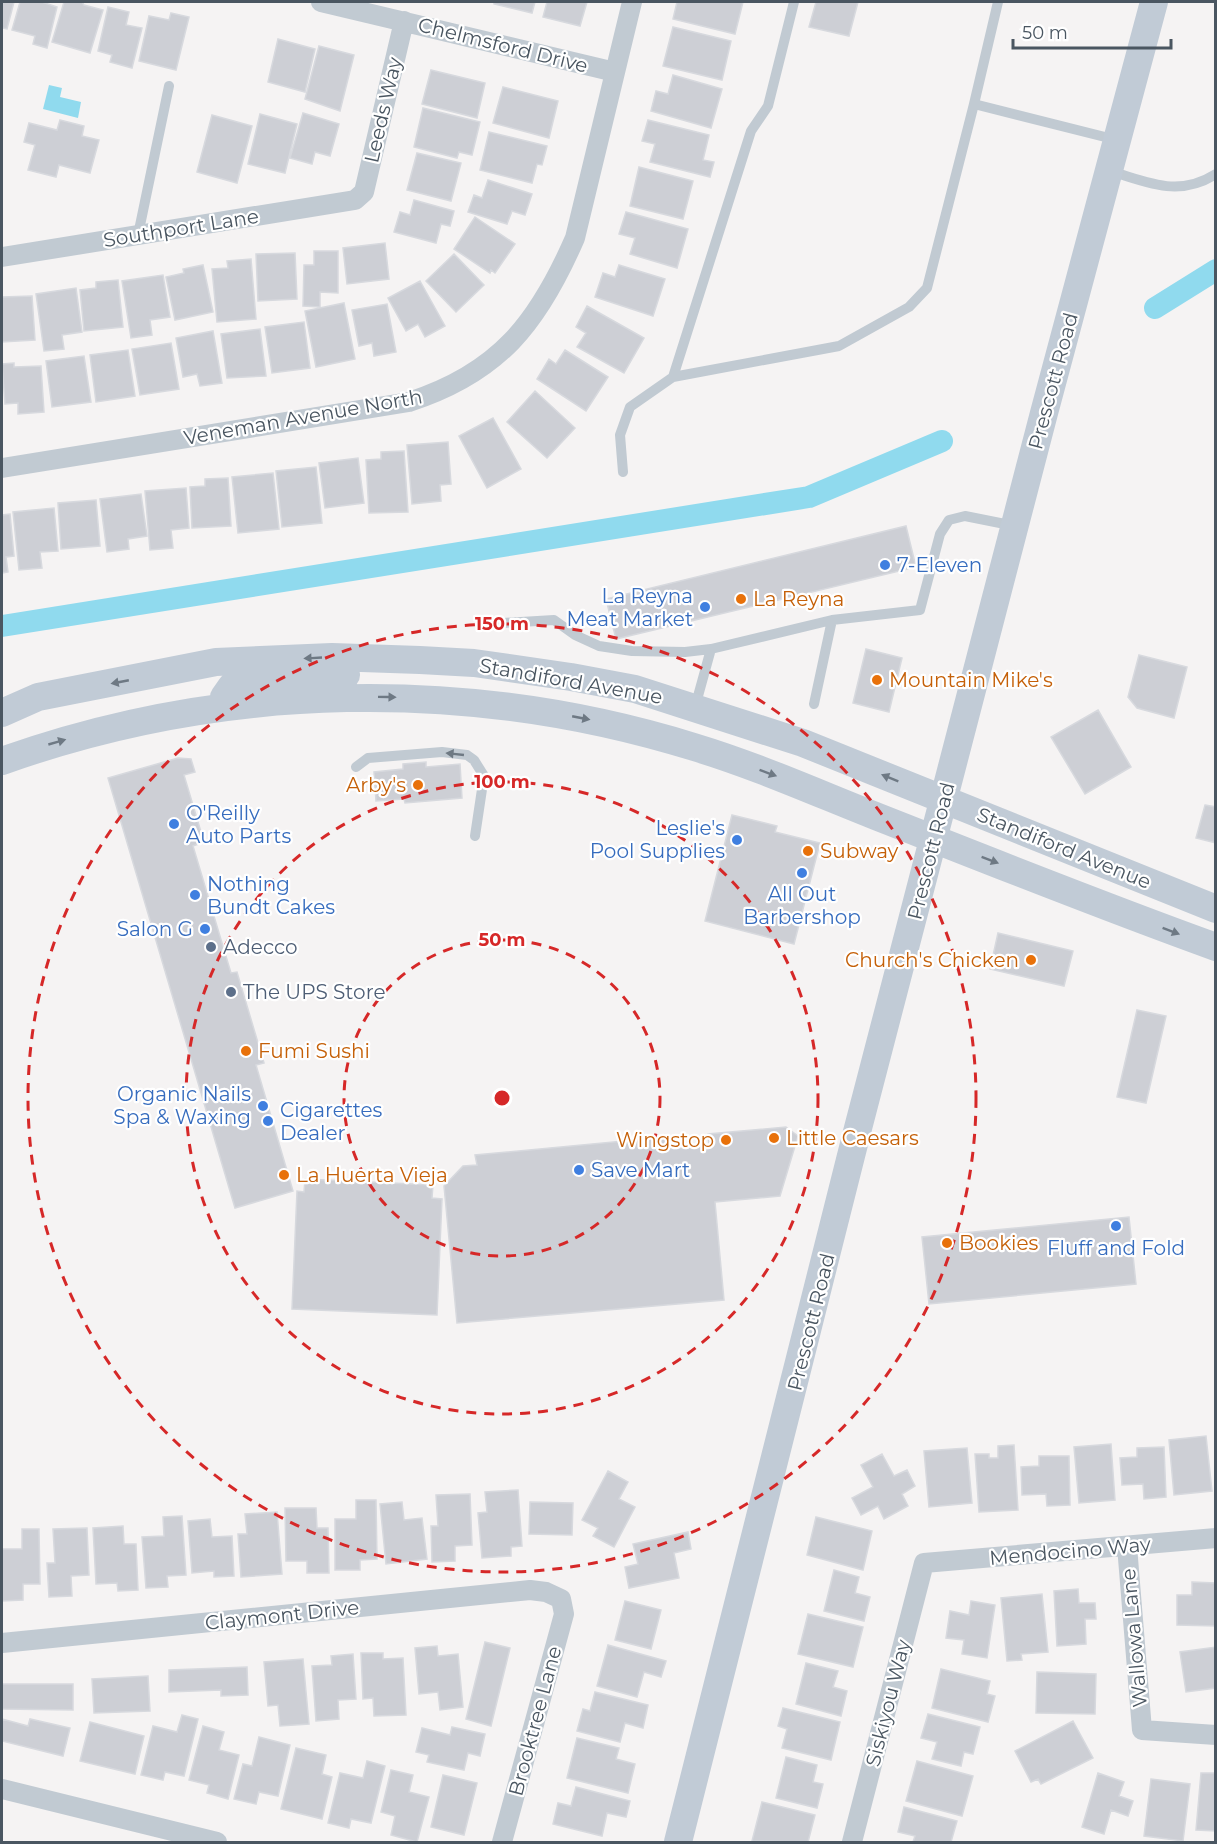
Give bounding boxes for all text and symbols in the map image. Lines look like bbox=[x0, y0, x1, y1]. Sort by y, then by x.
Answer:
street label: Chelmsford Drive bbox=[416, 12, 590, 78]
scale bar bbox=[1013, 12, 1170, 50]
text: 50 m bbox=[1022, 22, 1068, 44]
street label: Leeds Way bbox=[359, 55, 407, 165]
street label: Southport Lane bbox=[102, 204, 260, 252]
street label: Prescott Road bbox=[1023, 310, 1083, 452]
street label: Veneman Avenue North bbox=[182, 384, 424, 450]
place label: 7-Eleven bbox=[897, 553, 982, 577]
marker: 7-Eleven bbox=[878, 558, 892, 572]
place label: La Reyna Meat Market bbox=[566, 584, 693, 631]
place label: La Reyna bbox=[753, 587, 844, 611]
marker: La Reyna bbox=[734, 592, 748, 606]
marker: La Reyna Meat Market bbox=[698, 600, 712, 614]
text: 150 m bbox=[475, 613, 529, 635]
one-way arrow bbox=[304, 653, 323, 663]
street label: Standiford Avenue bbox=[478, 653, 664, 709]
place label: Mountain Mike's bbox=[889, 668, 1053, 692]
marker: Mountain Mike's bbox=[870, 673, 884, 687]
one-way arrow bbox=[111, 678, 130, 687]
one-way arrow bbox=[378, 692, 397, 702]
one-way arrow bbox=[572, 714, 591, 723]
one-way arrow bbox=[48, 737, 66, 746]
one-way arrow bbox=[445, 749, 464, 758]
one-way arrow bbox=[759, 768, 777, 778]
text: 100 m bbox=[474, 771, 530, 793]
place label: Arby's bbox=[346, 773, 406, 797]
one-way arrow bbox=[880, 773, 898, 783]
marker: Arby's bbox=[411, 778, 425, 792]
street label: Prescott Road bbox=[902, 780, 960, 922]
place label: O'Reilly Auto Parts bbox=[186, 801, 291, 848]
street label: Standiford Avenue bbox=[974, 802, 1154, 894]
place label: Leslie's Pool Supplies bbox=[590, 816, 725, 863]
marker: O'Reilly Auto Parts bbox=[167, 817, 181, 831]
marker: Leslie's Pool Supplies bbox=[730, 833, 744, 847]
place label: Subway bbox=[820, 839, 899, 863]
marker: Subway bbox=[801, 844, 815, 858]
one-way arrow bbox=[981, 855, 999, 865]
marker: All Out Barbershop bbox=[795, 866, 809, 880]
place label: Nothing Bundt Cakes bbox=[207, 872, 335, 919]
place label: All Out Barbershop bbox=[743, 882, 861, 929]
marker: Nothing Bundt Cakes bbox=[188, 888, 202, 902]
place label: Salon G bbox=[117, 917, 193, 941]
marker: Salon G bbox=[198, 922, 212, 936]
one-way arrow bbox=[1163, 926, 1181, 936]
text: 50 m bbox=[479, 929, 525, 951]
place label: Adecco bbox=[223, 935, 298, 959]
marker: Adecco bbox=[204, 940, 218, 954]
place label: Church's Chicken bbox=[845, 948, 1019, 972]
marker: Church's Chicken bbox=[1024, 953, 1038, 967]
place label: The UPS Store bbox=[243, 980, 386, 1004]
marker: The UPS Store bbox=[224, 985, 238, 999]
place label: Fumi Sushi bbox=[258, 1039, 370, 1063]
marker: Fumi Sushi bbox=[239, 1044, 253, 1058]
place label: Organic Nails Spa & Waxing bbox=[113, 1082, 251, 1129]
centre of rings bbox=[492, 1088, 512, 1108]
place label: Cigarettes Dealer bbox=[280, 1098, 383, 1145]
marker: Organic Nails Spa & Waxing bbox=[256, 1099, 270, 1113]
marker: Cigarettes Dealer bbox=[261, 1114, 275, 1128]
place label: Little Caesars bbox=[786, 1126, 919, 1150]
place label: Wingstop bbox=[616, 1128, 714, 1152]
marker: Little Caesars bbox=[767, 1131, 781, 1145]
marker: Wingstop bbox=[719, 1133, 733, 1147]
place label: Save Mart bbox=[591, 1158, 690, 1182]
place label: La Huerta Vieja bbox=[296, 1163, 448, 1187]
marker: Save Mart bbox=[572, 1163, 586, 1177]
marker: La Huerta Vieja bbox=[277, 1168, 291, 1182]
marker: Fluff and Fold bbox=[1109, 1219, 1123, 1233]
place label: Bookies bbox=[959, 1231, 1039, 1255]
marker: Bookies bbox=[940, 1236, 954, 1250]
place label: Fluff and Fold bbox=[1047, 1236, 1185, 1260]
street label: Prescott Road bbox=[782, 1251, 840, 1393]
street label: Mendocino Way bbox=[988, 1532, 1152, 1570]
street label: Wallowa Lane bbox=[1116, 1568, 1152, 1708]
street label: Claymont Drive bbox=[204, 1595, 360, 1635]
street label: Siskiyou Way bbox=[861, 1637, 915, 1769]
street label: Brooktree Lane bbox=[503, 1643, 567, 1799]

